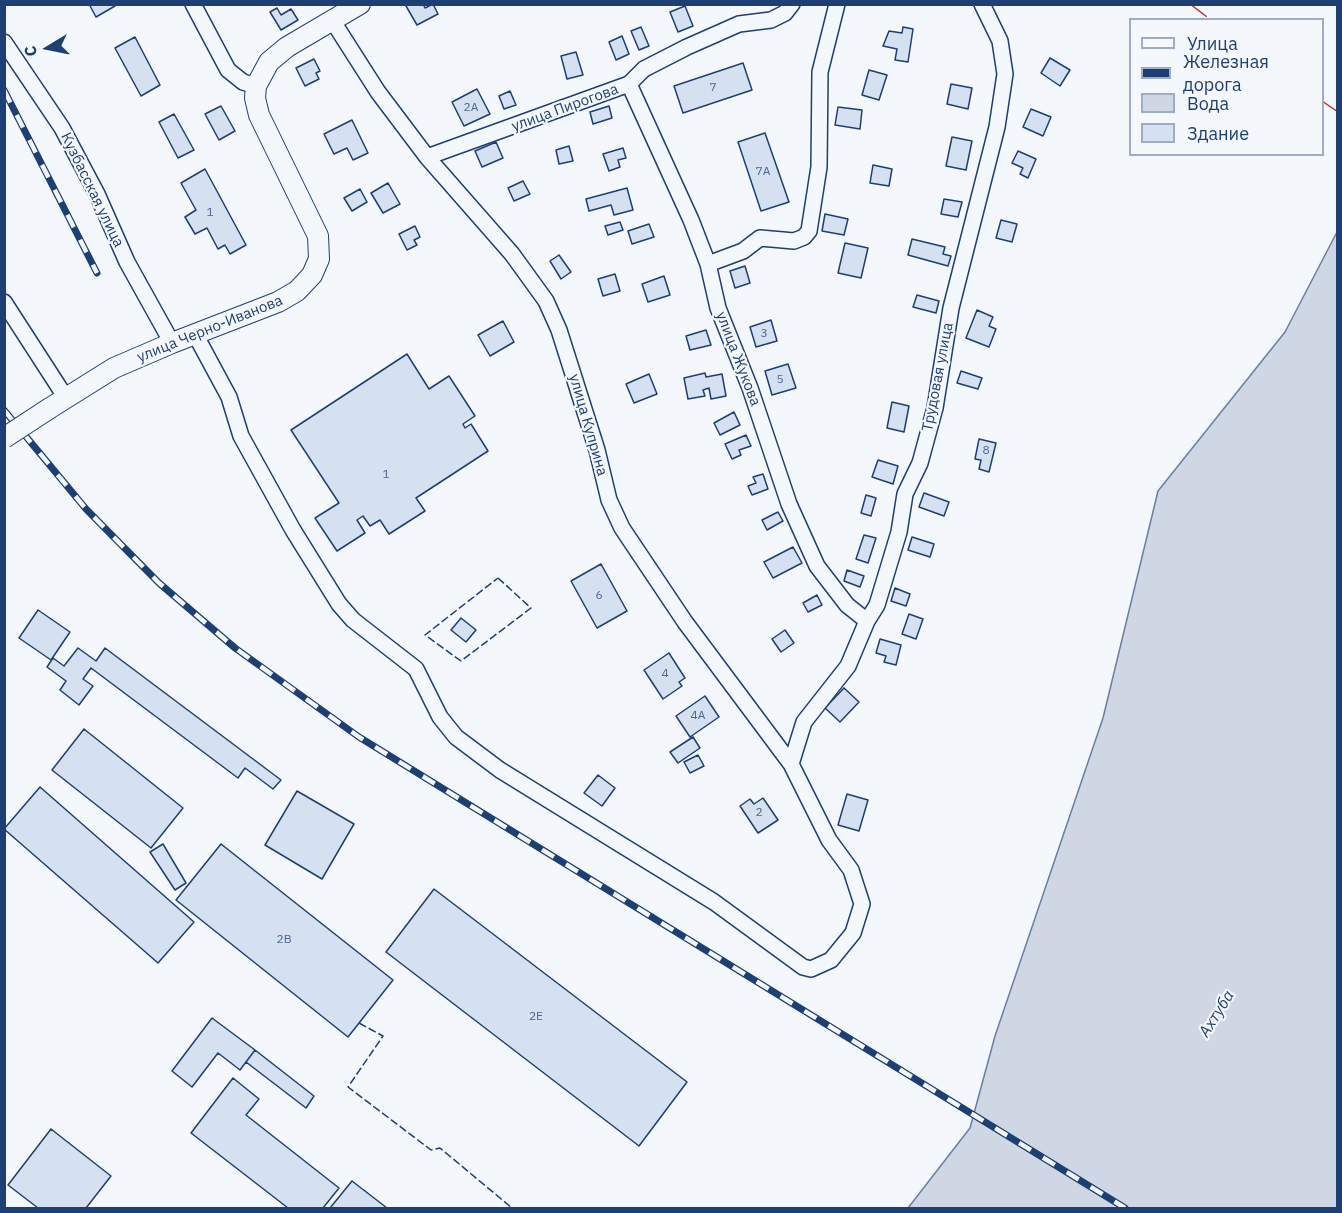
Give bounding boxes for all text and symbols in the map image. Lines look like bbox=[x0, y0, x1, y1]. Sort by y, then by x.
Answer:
north arrow bbox=[18, 18, 78, 78]
legend bbox=[1129, 18, 1324, 156]
text: Улица bbox=[1187, 32, 1238, 55]
text: С bbox=[20, 44, 41, 58]
text: Железная дорога bbox=[1183, 50, 1269, 96]
street label: улица Пирогова bbox=[509, 80, 621, 136]
house number: 7 bbox=[709, 81, 717, 95]
text: Вода bbox=[1187, 92, 1229, 115]
house number: 2А bbox=[464, 101, 478, 115]
text: Здание bbox=[1187, 122, 1249, 145]
street label: Кузбасская улица bbox=[56, 130, 128, 250]
house number: 7А bbox=[756, 165, 770, 179]
house number: 1 bbox=[206, 206, 214, 220]
street label: улица Черно-Иванова bbox=[135, 292, 285, 366]
street label: улица Жукова bbox=[712, 309, 764, 409]
street label: Трудовая улица bbox=[919, 321, 957, 433]
house number: 3 bbox=[760, 327, 768, 341]
street label: улица Куприна bbox=[565, 372, 611, 478]
house number: 5 bbox=[776, 373, 784, 387]
house number: 8 bbox=[982, 444, 990, 458]
house number: 1 bbox=[382, 468, 390, 482]
house number: 6 bbox=[595, 589, 603, 603]
house number: 4 bbox=[661, 667, 669, 681]
house number: 4А bbox=[691, 709, 705, 723]
house number: 2 bbox=[755, 806, 763, 820]
house number: 2В bbox=[276, 933, 292, 947]
water label: Ахтуба bbox=[1195, 987, 1239, 1041]
house number: 2Е bbox=[529, 1010, 543, 1024]

